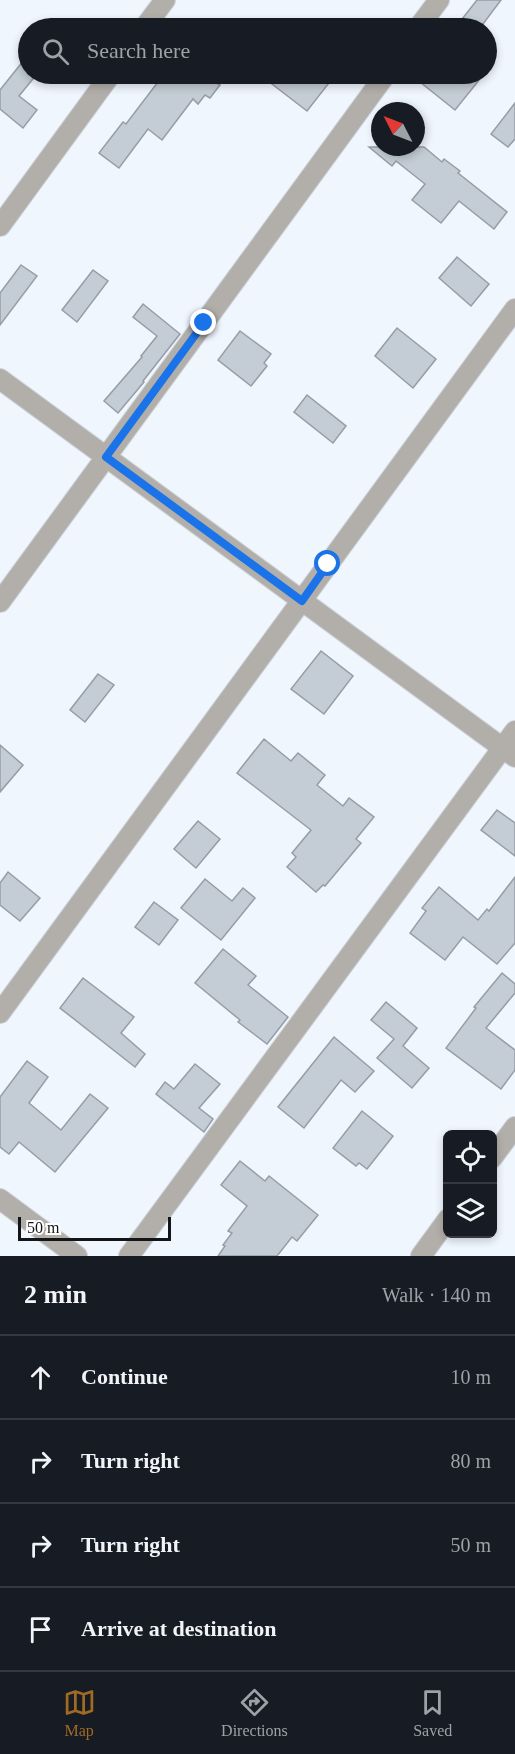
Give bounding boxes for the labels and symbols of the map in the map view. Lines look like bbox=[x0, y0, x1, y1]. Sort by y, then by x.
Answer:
north arrow bbox=[371, 102, 425, 156]
route end bbox=[190, 309, 216, 335]
route start bbox=[314, 550, 340, 576]
scale bar bbox=[18, 1214, 171, 1242]

